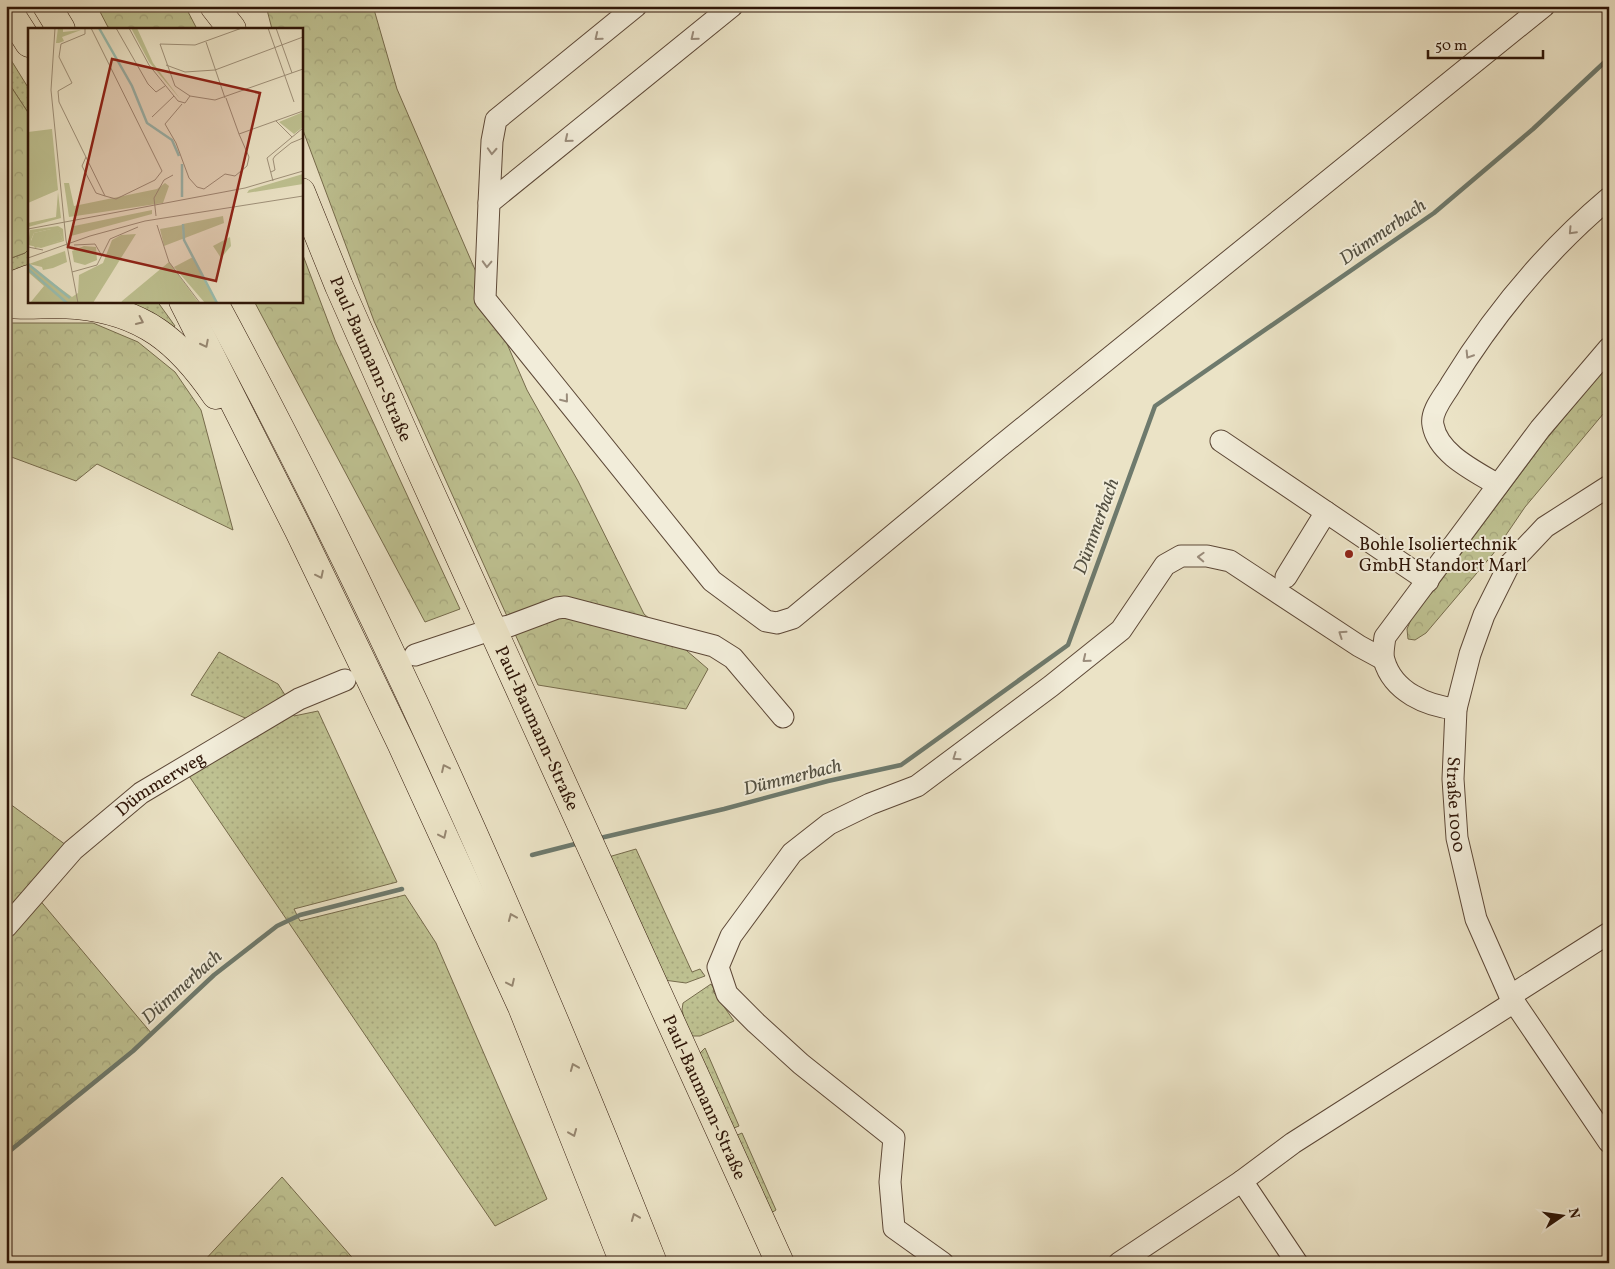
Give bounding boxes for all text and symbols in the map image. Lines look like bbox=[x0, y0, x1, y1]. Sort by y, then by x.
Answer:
inset map bbox=[28, 28, 302, 302]
scale bar bbox=[1428, 28, 1542, 60]
one-way arrow bbox=[690, 31, 699, 40]
one-way arrow bbox=[595, 32, 604, 40]
text: 50 m bbox=[1435, 36, 1467, 57]
one-way arrow bbox=[564, 134, 573, 143]
one-way arrow bbox=[486, 147, 497, 155]
water label: Dümmerbach bbox=[1335, 193, 1432, 272]
one-way arrow bbox=[1569, 225, 1578, 234]
one-way arrow bbox=[481, 261, 492, 269]
street label: Paul-Baumann-Straße bbox=[322, 273, 417, 446]
one-way arrow bbox=[135, 315, 144, 325]
one-way arrow bbox=[199, 339, 209, 348]
one-way arrow bbox=[1465, 350, 1475, 359]
one-way arrow bbox=[560, 393, 568, 402]
water label: Dümmerbach bbox=[1067, 475, 1126, 578]
place label: Bohle Isoliertechnik GmbH Standort Marl bbox=[1359, 533, 1527, 579]
marker: Bohle Isoliertechnik GmbH Standort Marl bbox=[1343, 548, 1355, 560]
one-way arrow bbox=[1197, 551, 1205, 562]
one-way arrow bbox=[314, 570, 325, 579]
one-way arrow bbox=[1338, 631, 1347, 641]
street label: Paul-Baumann-Straße bbox=[488, 642, 584, 815]
one-way arrow bbox=[1083, 653, 1092, 661]
street label: Dümmerweg bbox=[111, 746, 211, 823]
one-way arrow bbox=[953, 751, 962, 759]
water label: Dümmerbach bbox=[741, 753, 844, 803]
street label: Straße 1000 bbox=[1439, 756, 1471, 855]
one-way arrow bbox=[442, 765, 452, 774]
one-way arrow bbox=[437, 830, 448, 839]
one-way arrow bbox=[507, 913, 518, 922]
water label: Dümmerbach bbox=[136, 944, 228, 1031]
one-way arrow bbox=[505, 978, 515, 987]
street label: Paul-Baumann-Straße bbox=[655, 1011, 752, 1184]
one-way arrow bbox=[570, 1063, 580, 1072]
one-way arrow bbox=[567, 1128, 577, 1137]
north arrow bbox=[1538, 1192, 1588, 1242]
text: N bbox=[1563, 1206, 1584, 1221]
one-way arrow bbox=[631, 1214, 641, 1222]

